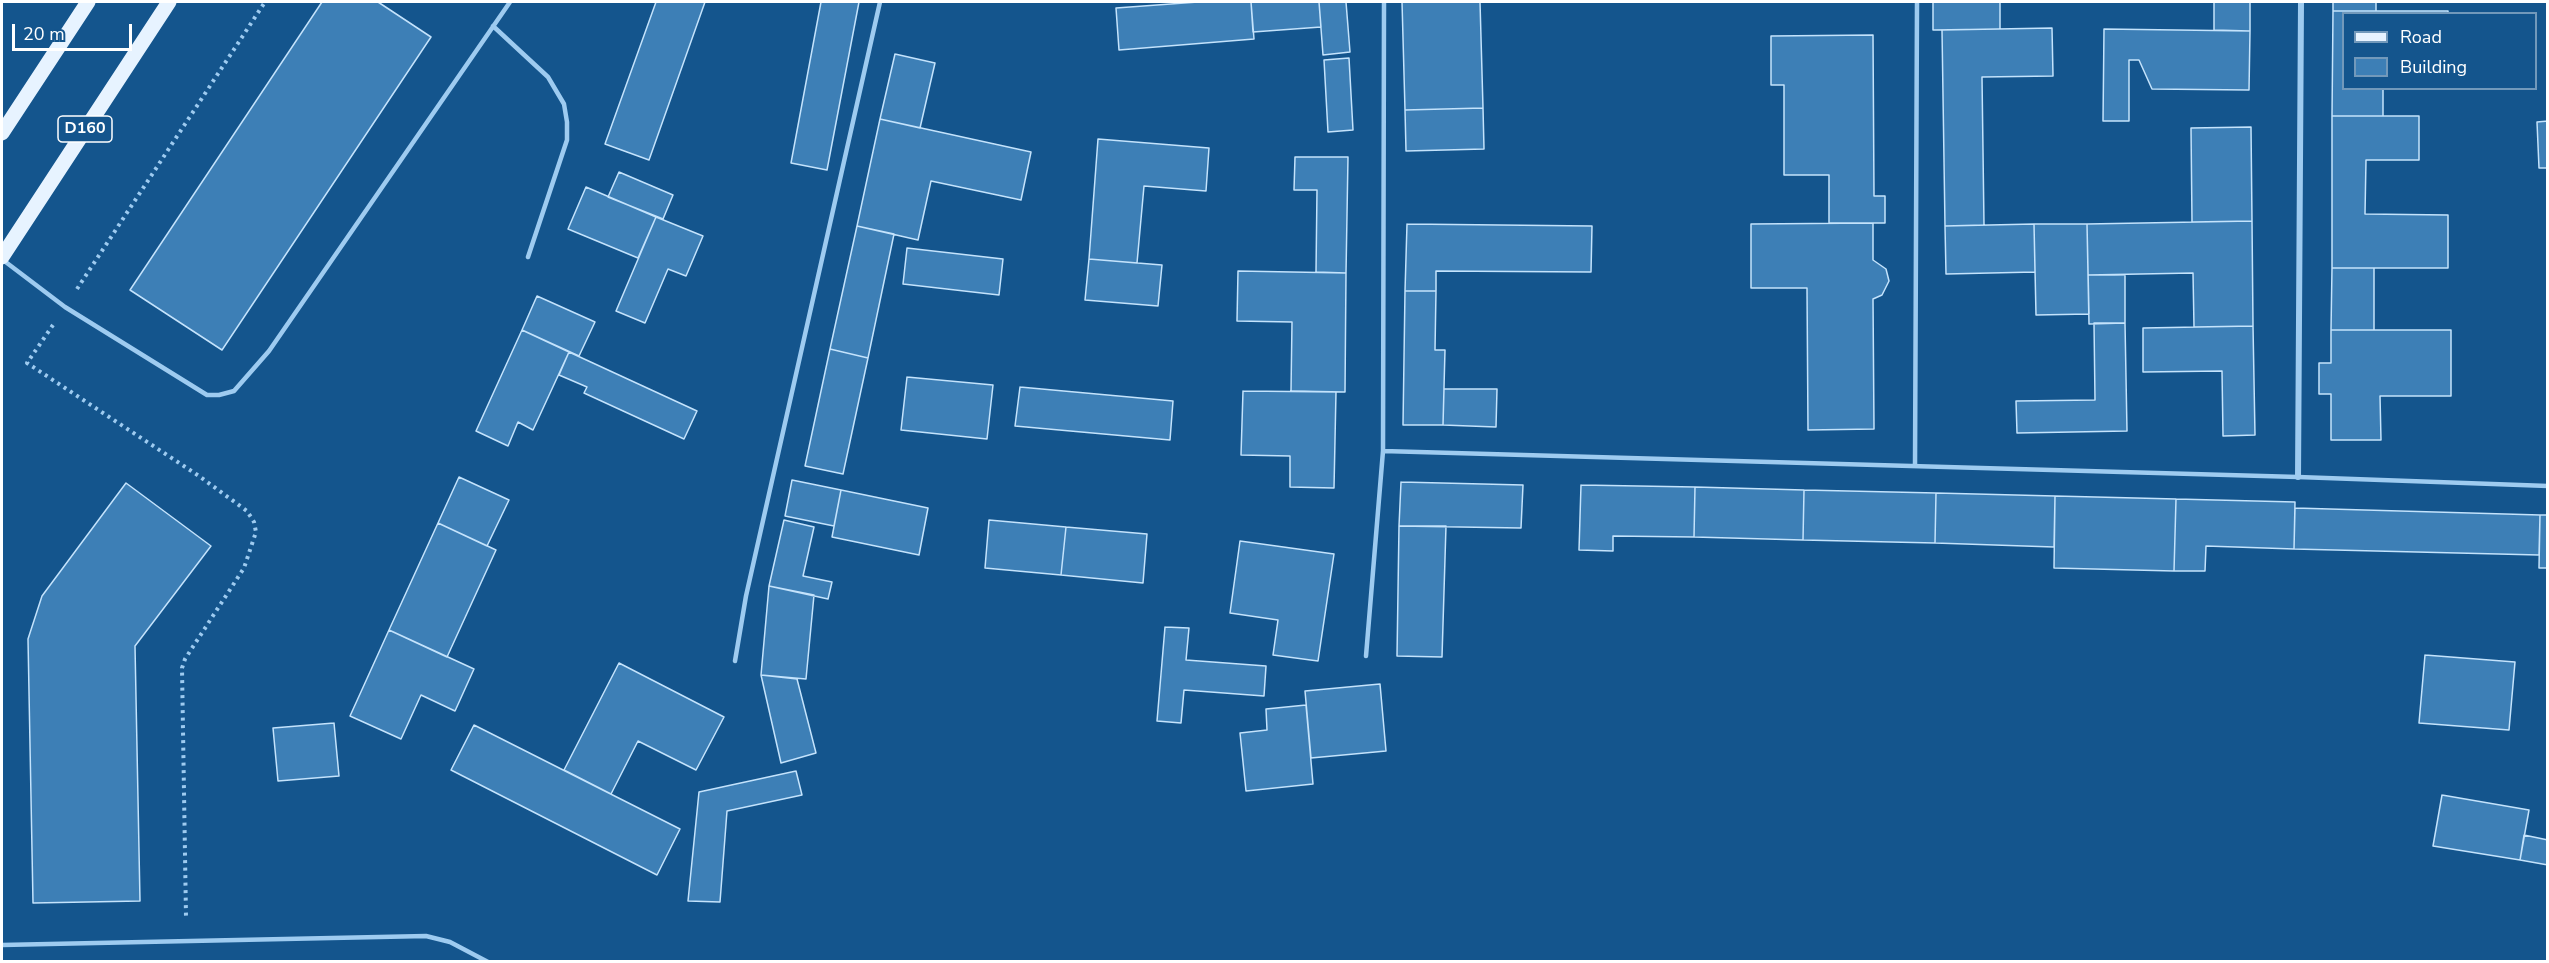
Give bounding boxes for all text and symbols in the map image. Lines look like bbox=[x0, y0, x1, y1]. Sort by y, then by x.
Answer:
scale bar bbox=[15, 12, 135, 50]
legend bbox=[2342, 12, 2537, 90]
text: 20 m bbox=[23, 22, 65, 46]
text: Road bbox=[2400, 25, 2442, 49]
text: Building bbox=[2400, 55, 2467, 79]
road number: D160 bbox=[58, 116, 112, 142]

